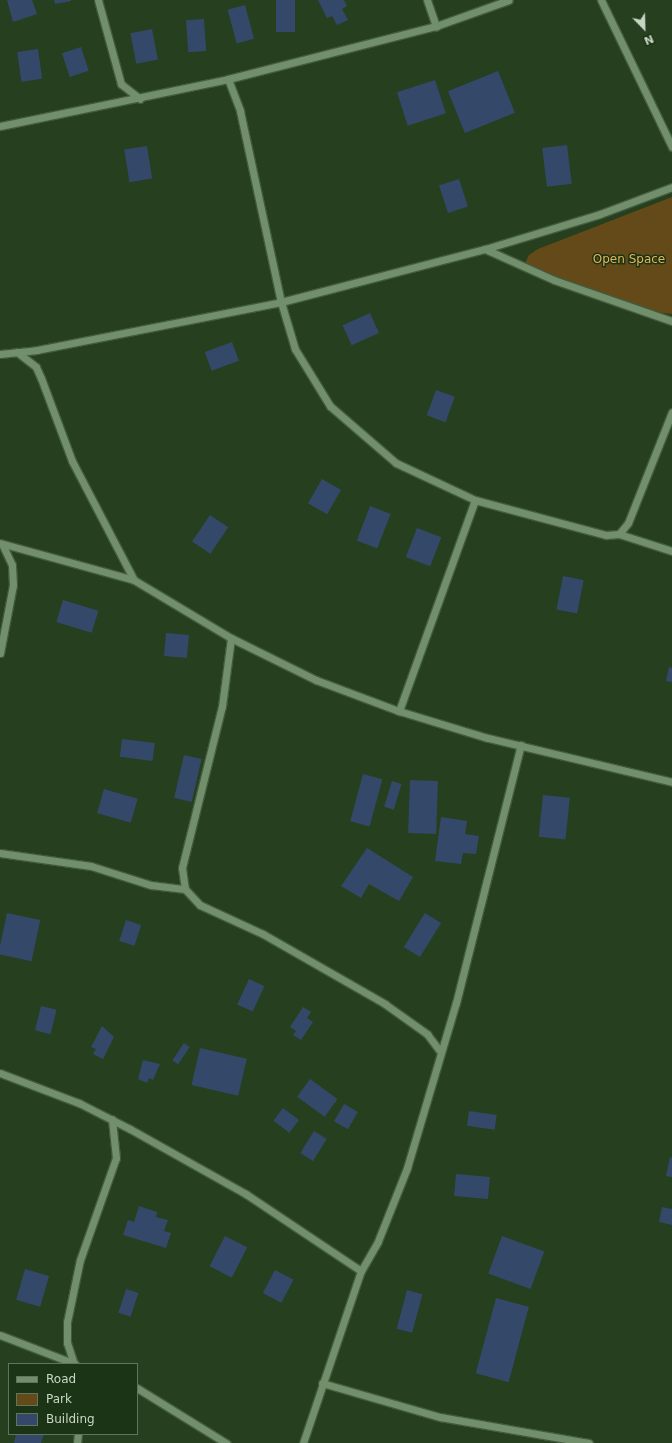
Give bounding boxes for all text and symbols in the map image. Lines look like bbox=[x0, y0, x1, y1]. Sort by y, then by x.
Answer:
north arrow bbox=[624, 8, 664, 48]
text: N bbox=[642, 32, 656, 47]
park label: Open Space bbox=[593, 253, 665, 267]
legend bbox=[8, 1363, 138, 1435]
text: Road bbox=[46, 1372, 76, 1386]
text: Park bbox=[46, 1392, 72, 1406]
text: Building bbox=[46, 1412, 95, 1426]

